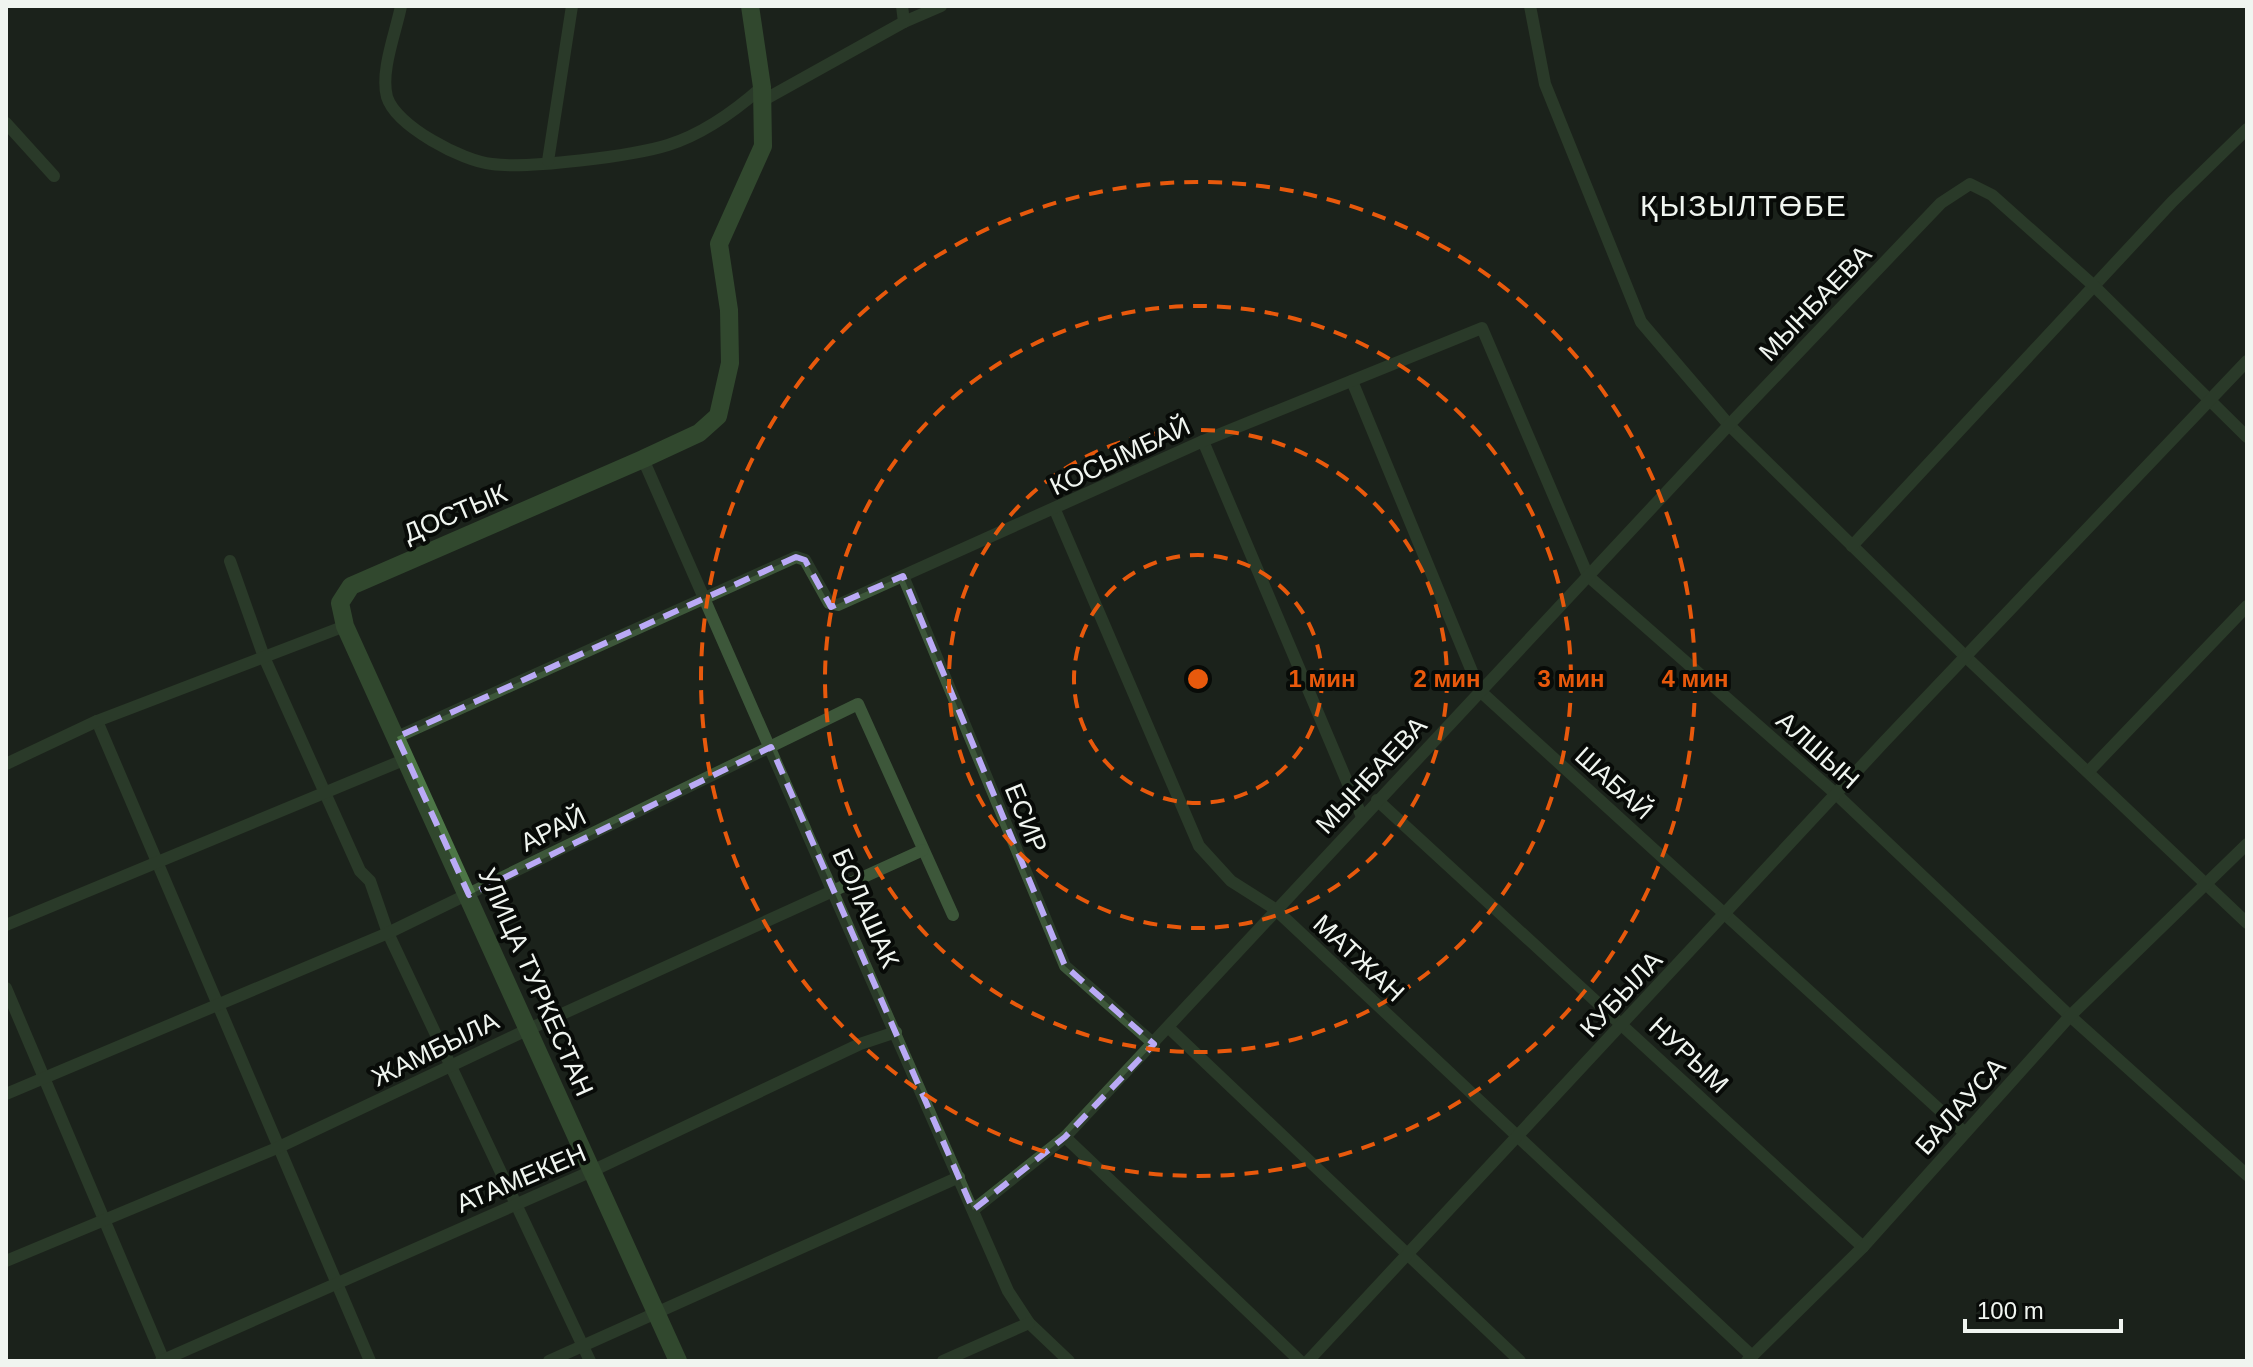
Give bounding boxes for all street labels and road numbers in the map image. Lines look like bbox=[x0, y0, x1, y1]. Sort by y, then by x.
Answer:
street label: МЫНБАЕВА bbox=[1753, 239, 1878, 367]
street label: КОСЫМБАЙ bbox=[1045, 410, 1195, 502]
street label: ДОСТЫК bbox=[399, 478, 511, 548]
street label: АЛШЫН bbox=[1771, 705, 1865, 795]
street label: МЫНБАЕВА bbox=[1309, 710, 1433, 840]
street label: ШАБАЙ bbox=[1569, 741, 1659, 825]
street label: ЕСИР bbox=[999, 779, 1053, 857]
street label: АРАЙ bbox=[515, 800, 591, 858]
street label: БОЛАШАК bbox=[826, 844, 906, 972]
street label: УЛИЦА ТУРКЕСТАН bbox=[472, 863, 600, 1101]
street label: МАТЖАН bbox=[1307, 908, 1411, 1008]
street label: КУБЫЛА bbox=[1574, 944, 1669, 1043]
street label: ЖАМБЫЛА bbox=[367, 1005, 504, 1093]
street label: НУРЫМ bbox=[1643, 1011, 1735, 1099]
street label: БАЛАУСА bbox=[1909, 1051, 2012, 1161]
street label: АТАМЕКЕН bbox=[452, 1137, 590, 1219]

